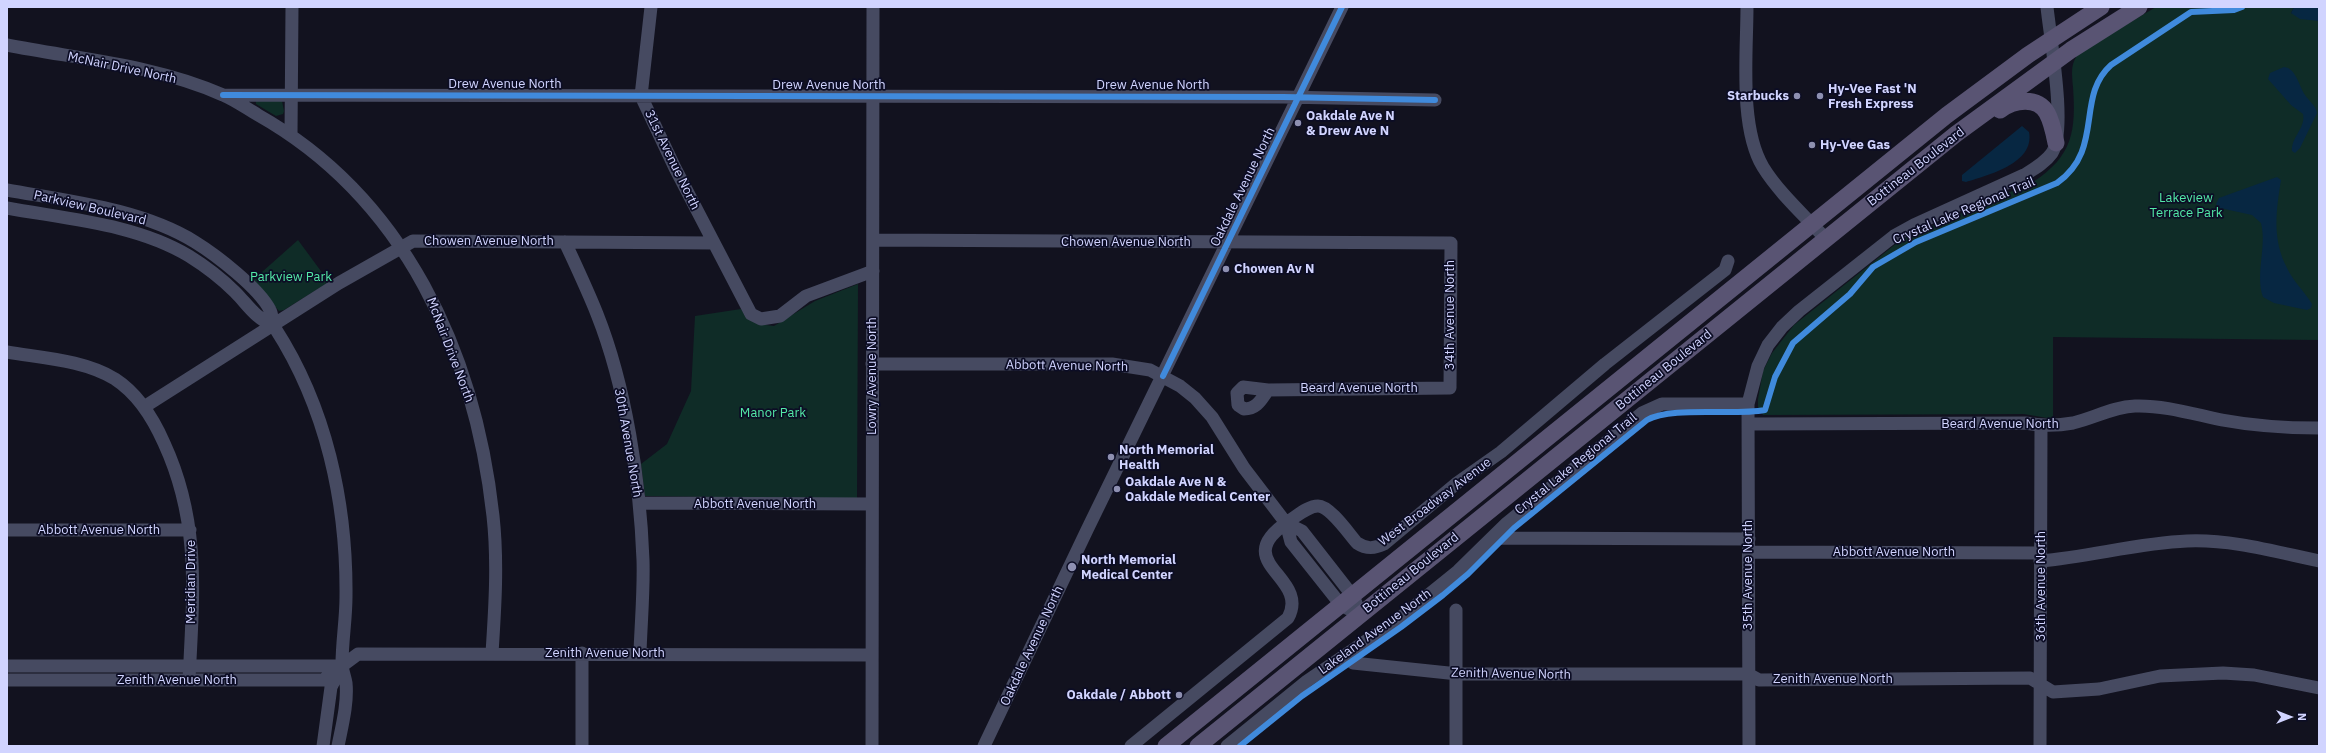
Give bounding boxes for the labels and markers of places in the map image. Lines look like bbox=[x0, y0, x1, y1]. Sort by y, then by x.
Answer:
place label: Hy-Vee Fast 'N Fresh Express bbox=[1828, 81, 1917, 112]
place label: Starbucks bbox=[1727, 88, 1789, 104]
marker: Starbucks bbox=[1792, 91, 1802, 101]
marker: Hy-Vee Fast 'N Fresh Express bbox=[1815, 91, 1825, 101]
place label: Oakdale Ave N & Drew Ave N bbox=[1306, 108, 1395, 139]
marker: Oakdale Ave N & Drew Ave N bbox=[1293, 118, 1303, 128]
place label: Hy-Vee Gas bbox=[1820, 137, 1890, 153]
marker: Hy-Vee Gas bbox=[1807, 140, 1817, 150]
place label: Chowen Av N bbox=[1234, 261, 1314, 277]
marker: Chowen Av N bbox=[1221, 264, 1231, 274]
place label: North Memorial Health bbox=[1119, 442, 1214, 473]
marker: North Memorial Health bbox=[1106, 452, 1116, 462]
place label: Oakdale Ave N & Oakdale Medical Center bbox=[1125, 474, 1270, 505]
marker: Oakdale Ave N & Oakdale Medical Center bbox=[1112, 484, 1122, 494]
place label: North Memorial Medical Center bbox=[1081, 552, 1176, 583]
marker: North Memorial Medical Center bbox=[1066, 561, 1078, 573]
place label: Oakdale / Abbott bbox=[1067, 687, 1171, 703]
marker: Oakdale / Abbott bbox=[1174, 690, 1184, 700]

